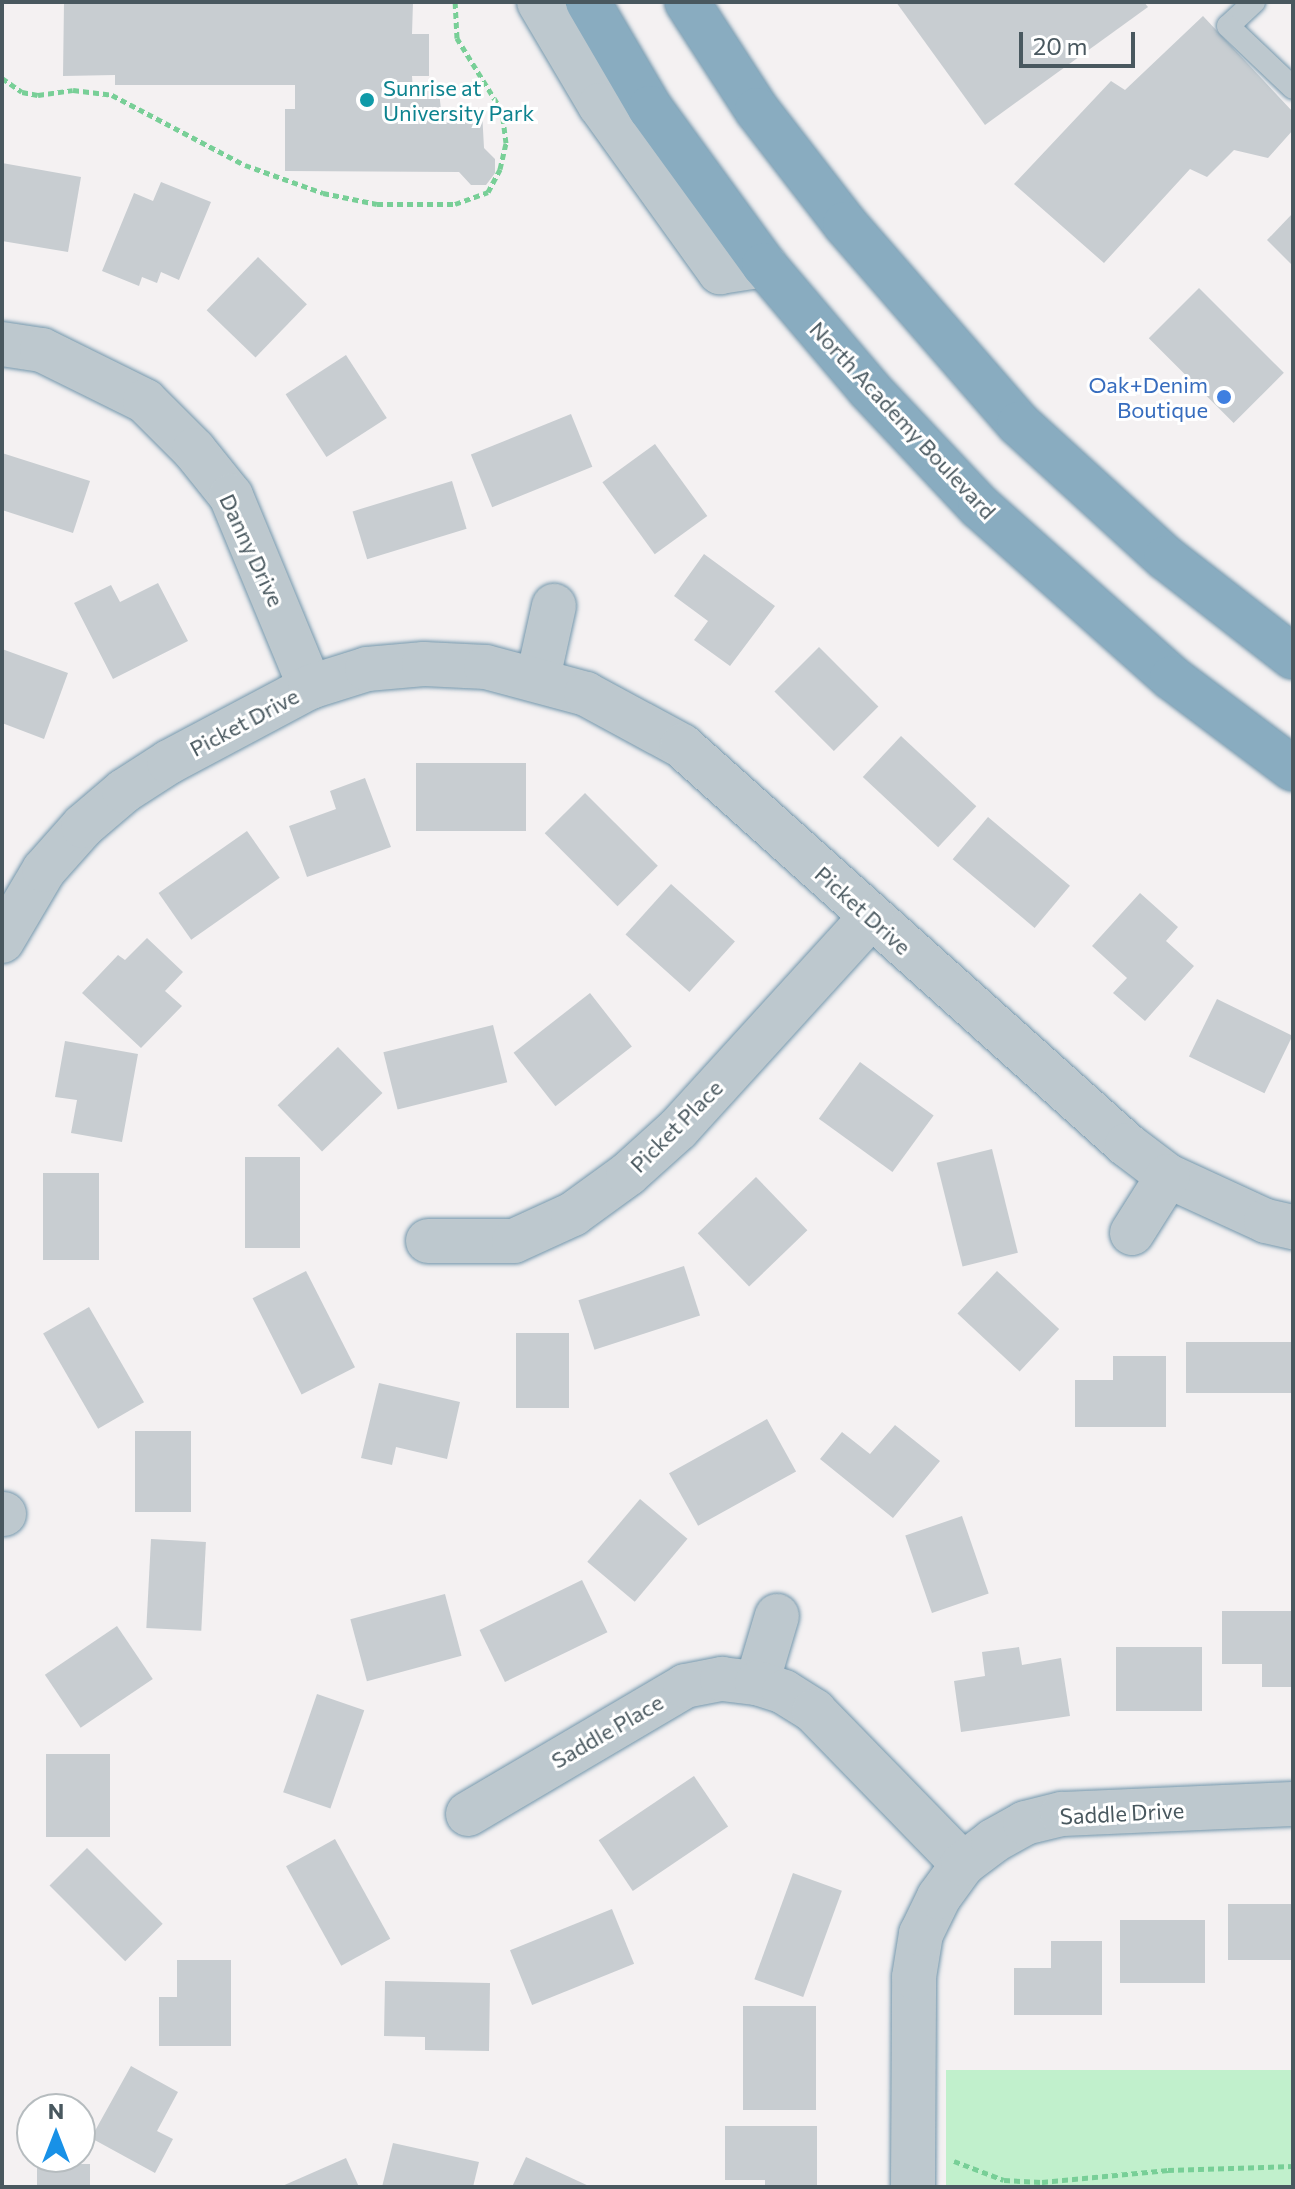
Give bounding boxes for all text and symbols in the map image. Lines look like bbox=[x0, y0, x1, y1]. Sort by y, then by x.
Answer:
scale bar bbox=[1023, 16, 1139, 66]
text: 20 m bbox=[1033, 31, 1087, 60]
place label: Sunrise at University Park bbox=[383, 74, 535, 126]
marker: Sunrise at University Park bbox=[358, 91, 376, 109]
street label: North Academy Boulevard bbox=[805, 316, 1001, 524]
place label: Oak+Denim Boutique bbox=[1088, 371, 1208, 422]
marker: Oak+Denim Boutique bbox=[1215, 388, 1233, 406]
street label: Danny Drive bbox=[214, 489, 290, 611]
street label: Picket Drive bbox=[185, 682, 303, 762]
street label: Picket Drive bbox=[810, 860, 916, 960]
street label: Picket Place bbox=[624, 1074, 728, 1178]
street label: Saddle Place bbox=[546, 1688, 668, 1774]
street label: Saddle Drive bbox=[1059, 1797, 1185, 1829]
north arrow bbox=[16, 2093, 96, 2173]
text: N bbox=[48, 2097, 64, 2124]

